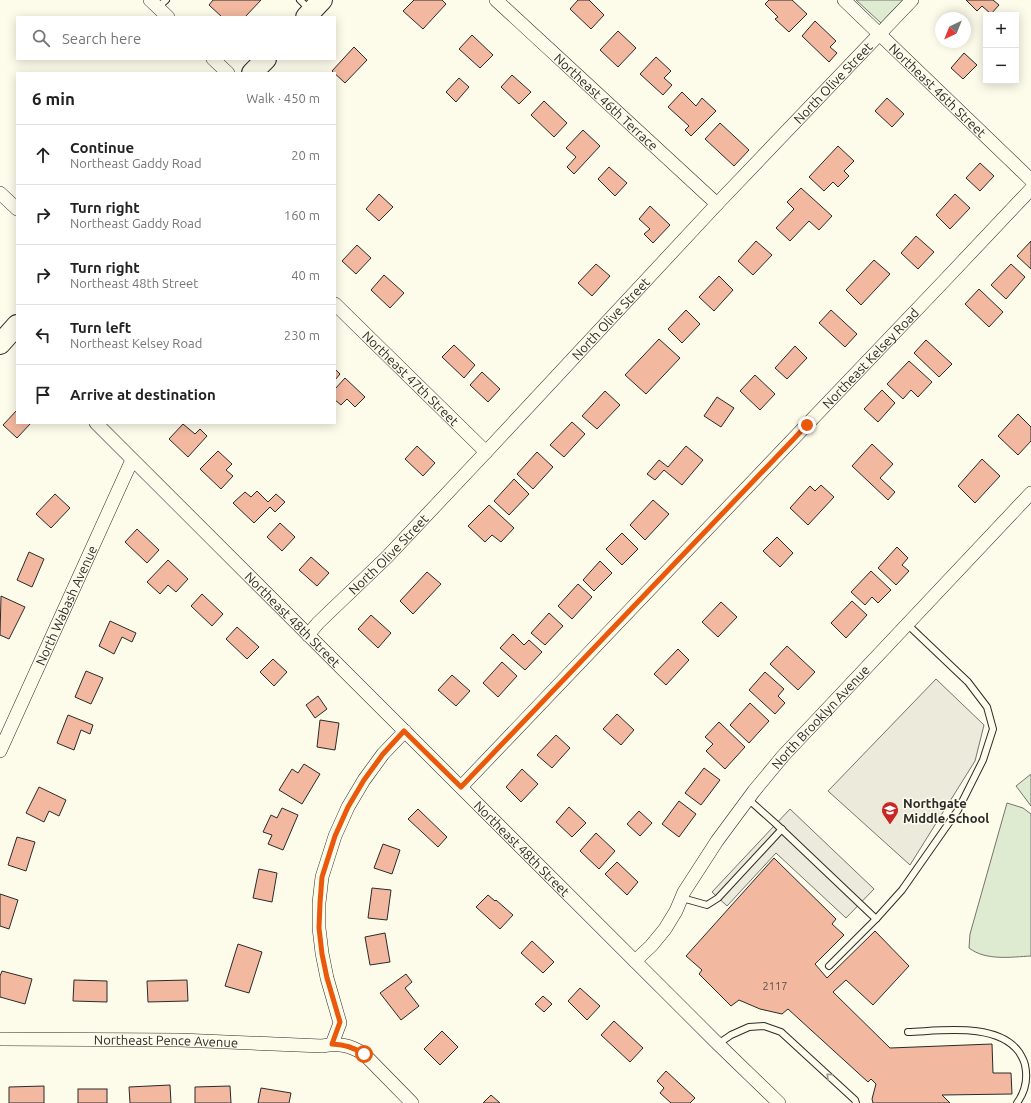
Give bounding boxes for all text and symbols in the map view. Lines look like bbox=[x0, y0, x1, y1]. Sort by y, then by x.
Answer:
north arrow bbox=[935, 12, 971, 48]
map controls bbox=[983, 12, 1019, 84]
button: + bbox=[983, 12, 1019, 48]
search box bbox=[16, 16, 336, 60]
icon: search bbox=[30, 27, 52, 49]
text: Search here bbox=[62, 30, 141, 47]
street label: North Olive Street bbox=[791, 39, 875, 126]
street label: Northeast 46th Street bbox=[886, 41, 989, 140]
button: − bbox=[983, 48, 1019, 84]
street label: Northeast 46th Terrace bbox=[552, 51, 661, 153]
text: 6 min bbox=[32, 89, 75, 108]
text: Walk · 450 m bbox=[246, 91, 320, 105]
text: Continue bbox=[70, 139, 134, 156]
icon: ahead bbox=[32, 144, 54, 166]
text: 20 m bbox=[291, 148, 320, 162]
text: Northeast Gaddy Road bbox=[70, 156, 202, 170]
text: Turn right bbox=[70, 199, 140, 216]
icon: right bbox=[32, 204, 54, 226]
text: 160 m bbox=[284, 208, 320, 222]
text: Northeast Gaddy Road bbox=[70, 216, 202, 230]
text: Turn right bbox=[70, 259, 140, 276]
icon: right bbox=[32, 264, 54, 286]
text: 40 m bbox=[291, 268, 320, 282]
street label: North Olive Street bbox=[569, 275, 652, 362]
text: Northeast 48th Street bbox=[70, 276, 198, 290]
street label: Northeast Kelsey Road bbox=[820, 305, 921, 411]
text: Turn left bbox=[70, 319, 131, 336]
icon: left bbox=[32, 324, 54, 346]
text: 230 m bbox=[284, 328, 320, 342]
street label: Northeast 47th Street bbox=[360, 328, 462, 428]
text: Northeast Kelsey Road bbox=[70, 336, 202, 350]
icon: arrive bbox=[32, 384, 54, 406]
text: Arrive at destination bbox=[70, 386, 216, 403]
route end bbox=[798, 416, 816, 434]
street label: North Olive Street bbox=[346, 511, 431, 597]
street label: North Wabash Avenue bbox=[33, 543, 99, 667]
street label: Northeast 48th Street bbox=[242, 569, 343, 670]
street label: North Brooklyn Avenue bbox=[769, 662, 872, 771]
place label: Northgate Middle School bbox=[903, 796, 989, 825]
street label: Northeast 48th Street bbox=[472, 798, 572, 899]
school or university icon: Northgate Middle School bbox=[880, 800, 900, 825]
house number: 2117 bbox=[763, 980, 787, 992]
street label: Northeast Pence Avenue bbox=[94, 1033, 238, 1049]
route start bbox=[355, 1045, 373, 1063]
one-way arrow bbox=[826, 1074, 833, 1081]

